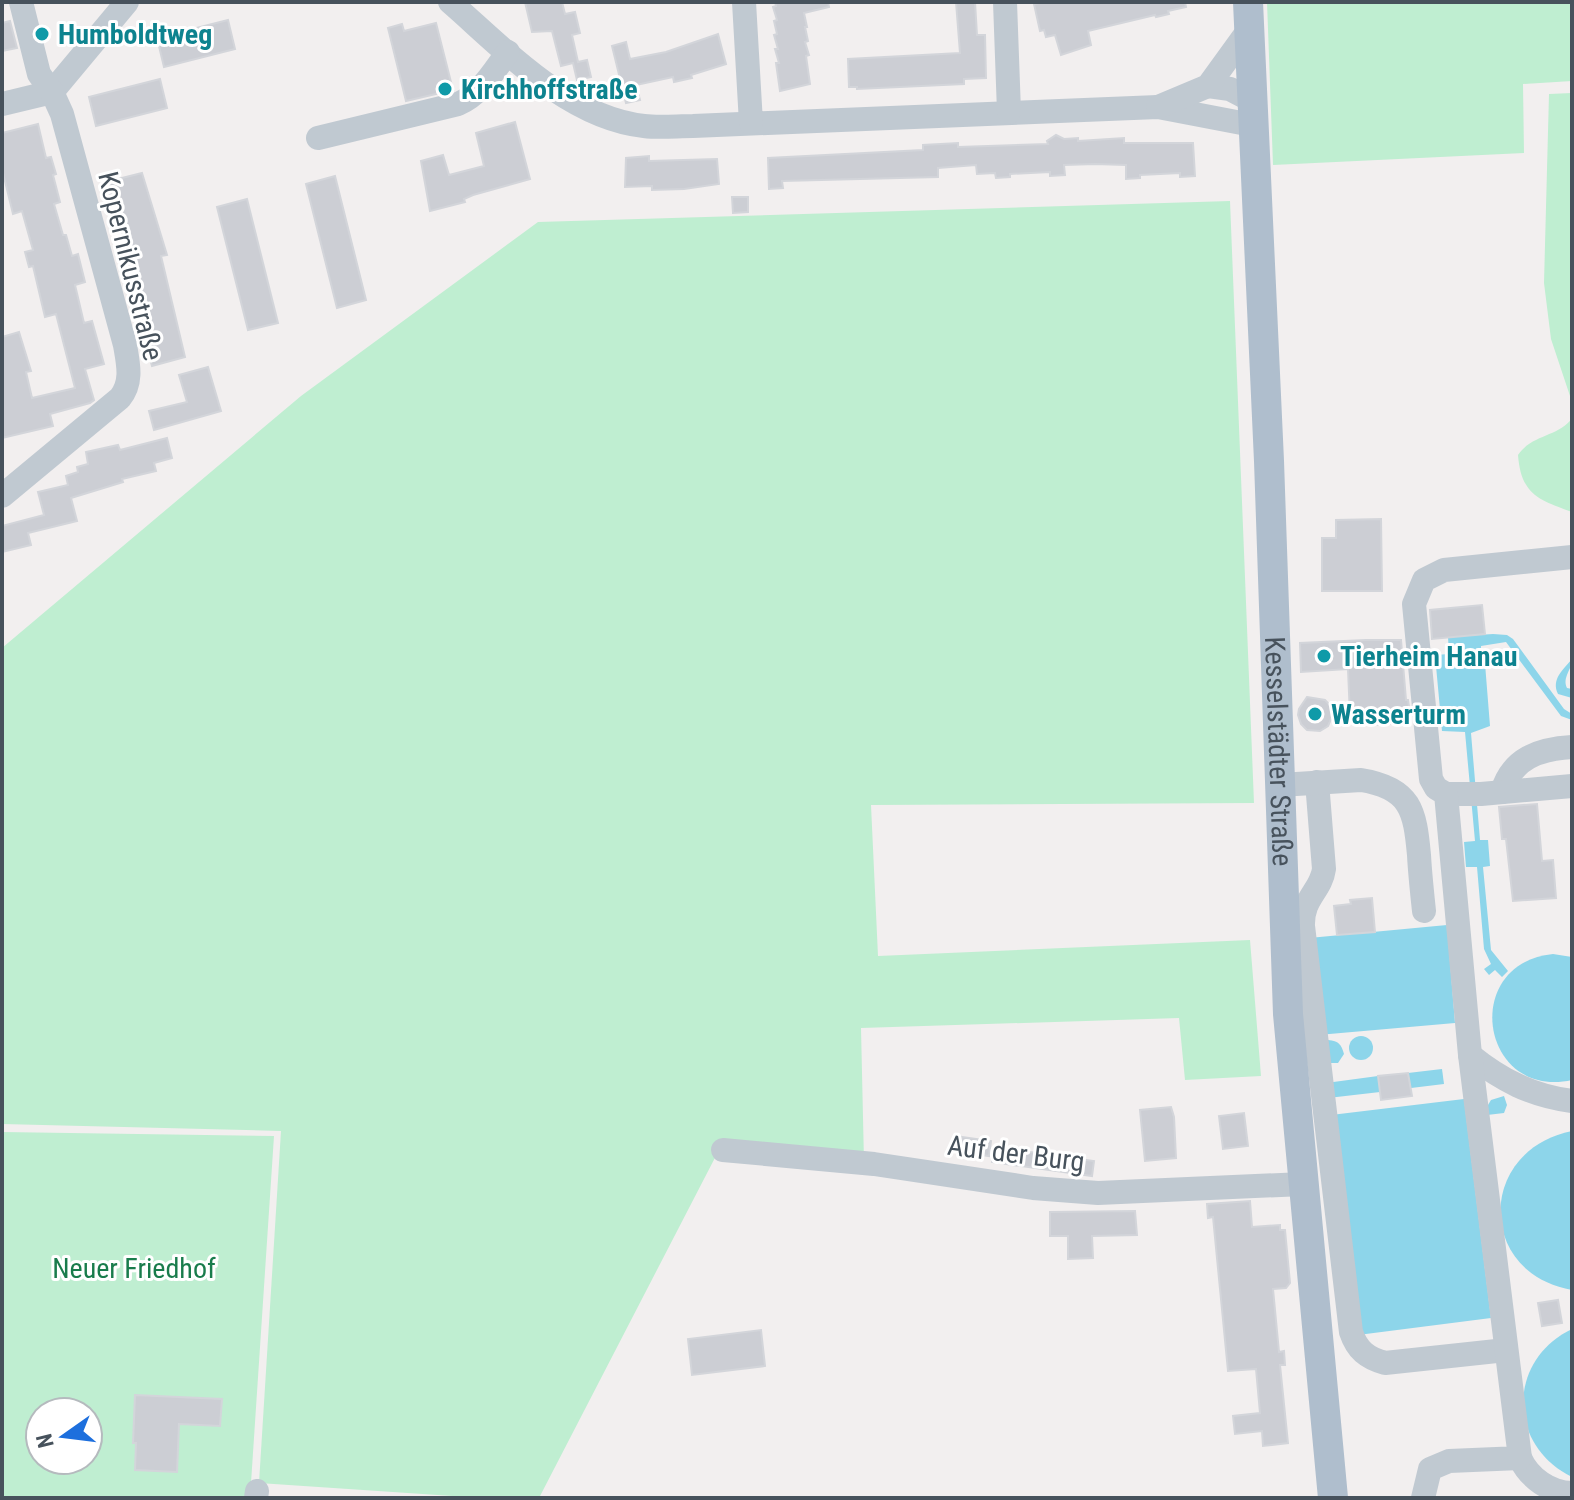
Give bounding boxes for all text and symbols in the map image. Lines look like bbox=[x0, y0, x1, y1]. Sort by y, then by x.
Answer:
place label: Humboldtweg bbox=[58, 18, 212, 51]
marker: Humboldtweg bbox=[33, 25, 51, 43]
place label: Kirchhoffstraße bbox=[461, 73, 638, 106]
marker: Kirchhoffstraße bbox=[436, 80, 454, 98]
street label: Kopernikusstraße bbox=[91, 168, 170, 364]
street label: Kesselstädter Straße bbox=[1258, 636, 1299, 867]
place label: Tierheim Hanau bbox=[1340, 640, 1518, 673]
marker: Tierheim Hanau bbox=[1315, 647, 1333, 665]
place label: Wasserturm bbox=[1331, 698, 1466, 731]
marker: Wasserturm bbox=[1306, 705, 1324, 723]
street label: Auf der Burg bbox=[946, 1129, 1086, 1178]
park label: Neuer Friedhof bbox=[52, 1252, 216, 1285]
north arrow bbox=[24, 1396, 104, 1476]
text: N bbox=[31, 1431, 59, 1450]

